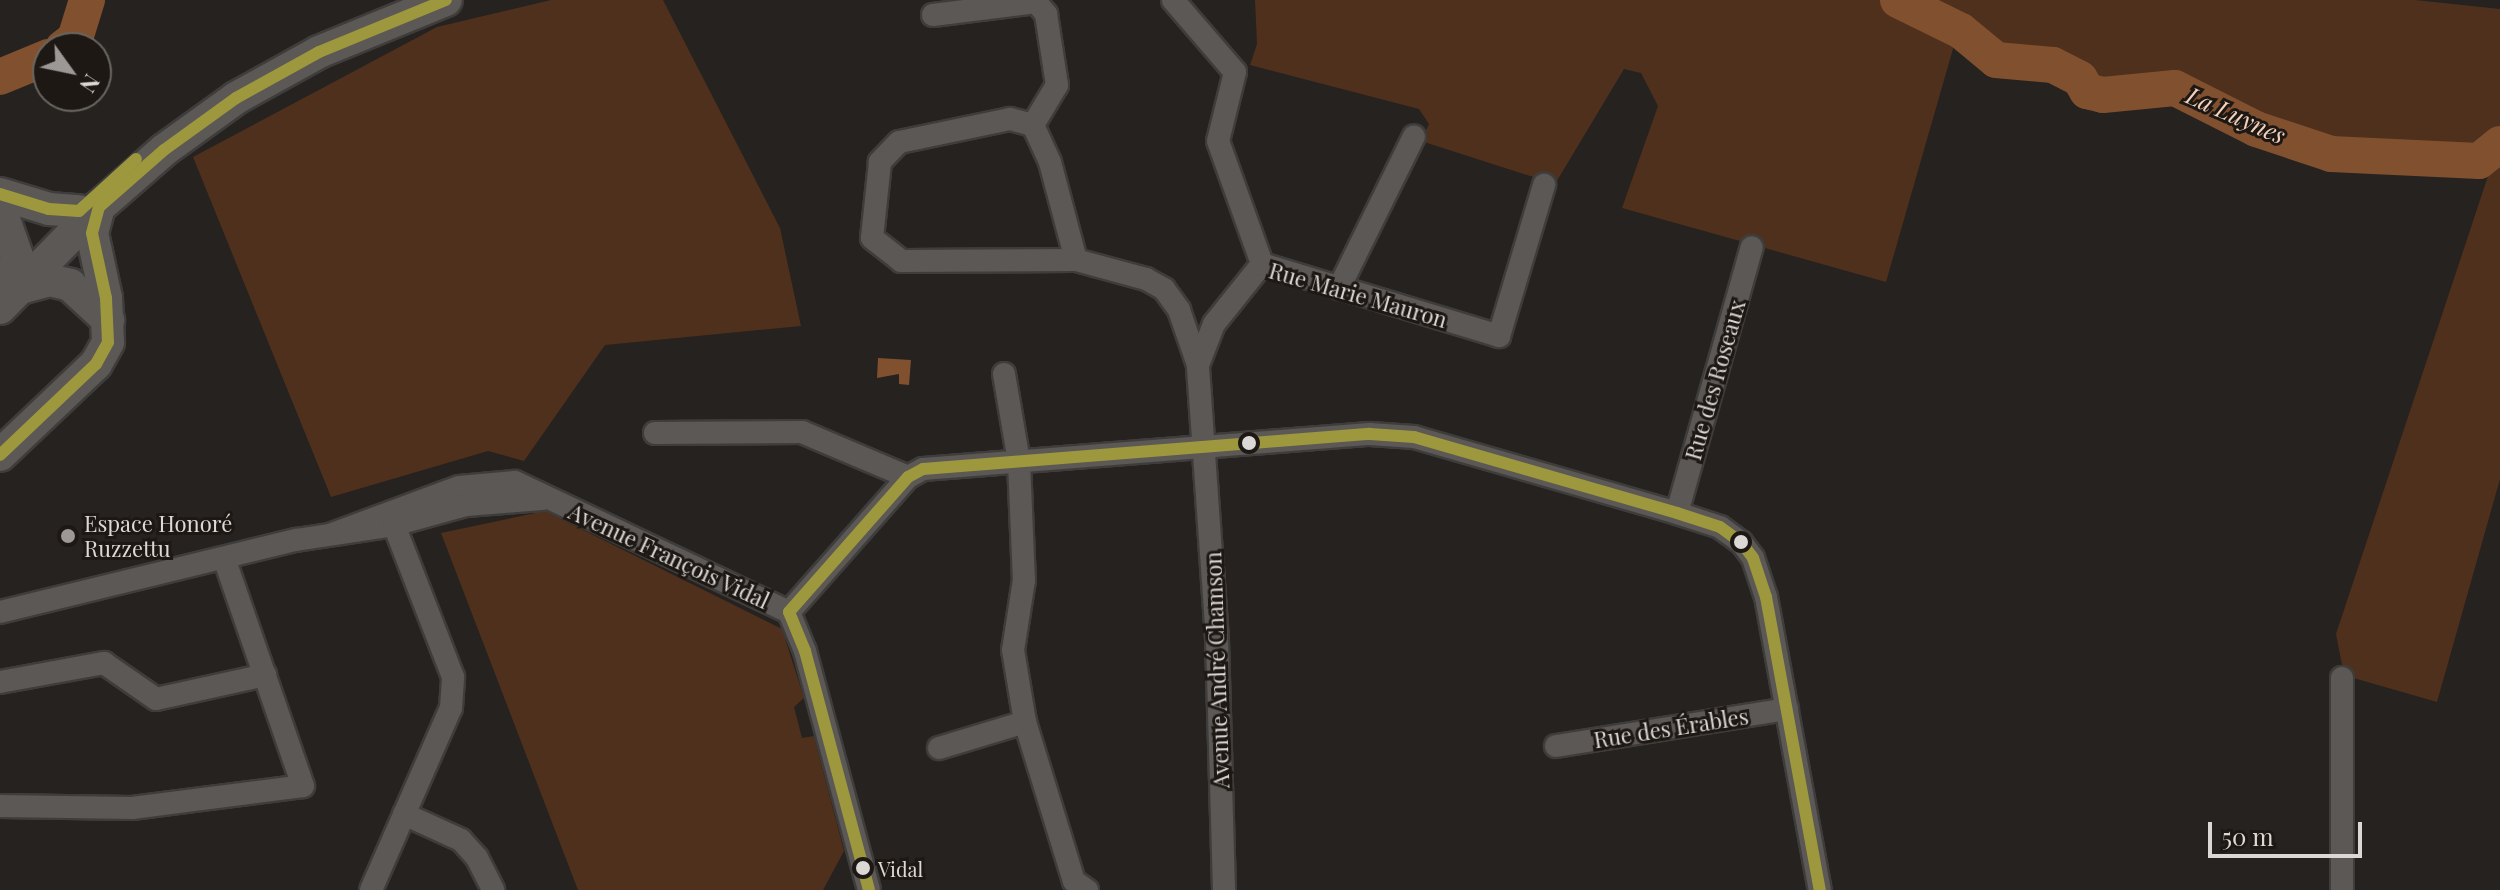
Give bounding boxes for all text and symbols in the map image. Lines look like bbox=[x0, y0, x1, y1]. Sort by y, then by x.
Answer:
north arrow bbox=[32, 32, 112, 112]
text: N bbox=[74, 69, 107, 99]
water label: La Luynes bbox=[2182, 80, 2290, 150]
street label: Rue Marie Mauron bbox=[1266, 257, 1450, 333]
street label: Rue des Roseaux bbox=[1680, 297, 1750, 463]
unlabelled marker bbox=[1241, 435, 1257, 451]
street label: Avenue François Vidal bbox=[564, 498, 774, 614]
place label: Espace Honoré Ruzzettu bbox=[84, 510, 232, 562]
marker: Espace Honoré Ruzzettu bbox=[59, 527, 77, 545]
unlabelled marker bbox=[1733, 534, 1749, 550]
street label: Avenue André Chamson bbox=[1200, 551, 1234, 789]
street label: Rue des Érables bbox=[1592, 703, 1750, 753]
scale bar bbox=[2212, 806, 2366, 856]
text: 50 m bbox=[2222, 820, 2274, 852]
place label: Vidal bbox=[878, 856, 923, 880]
marker: Vidal bbox=[855, 860, 871, 876]

